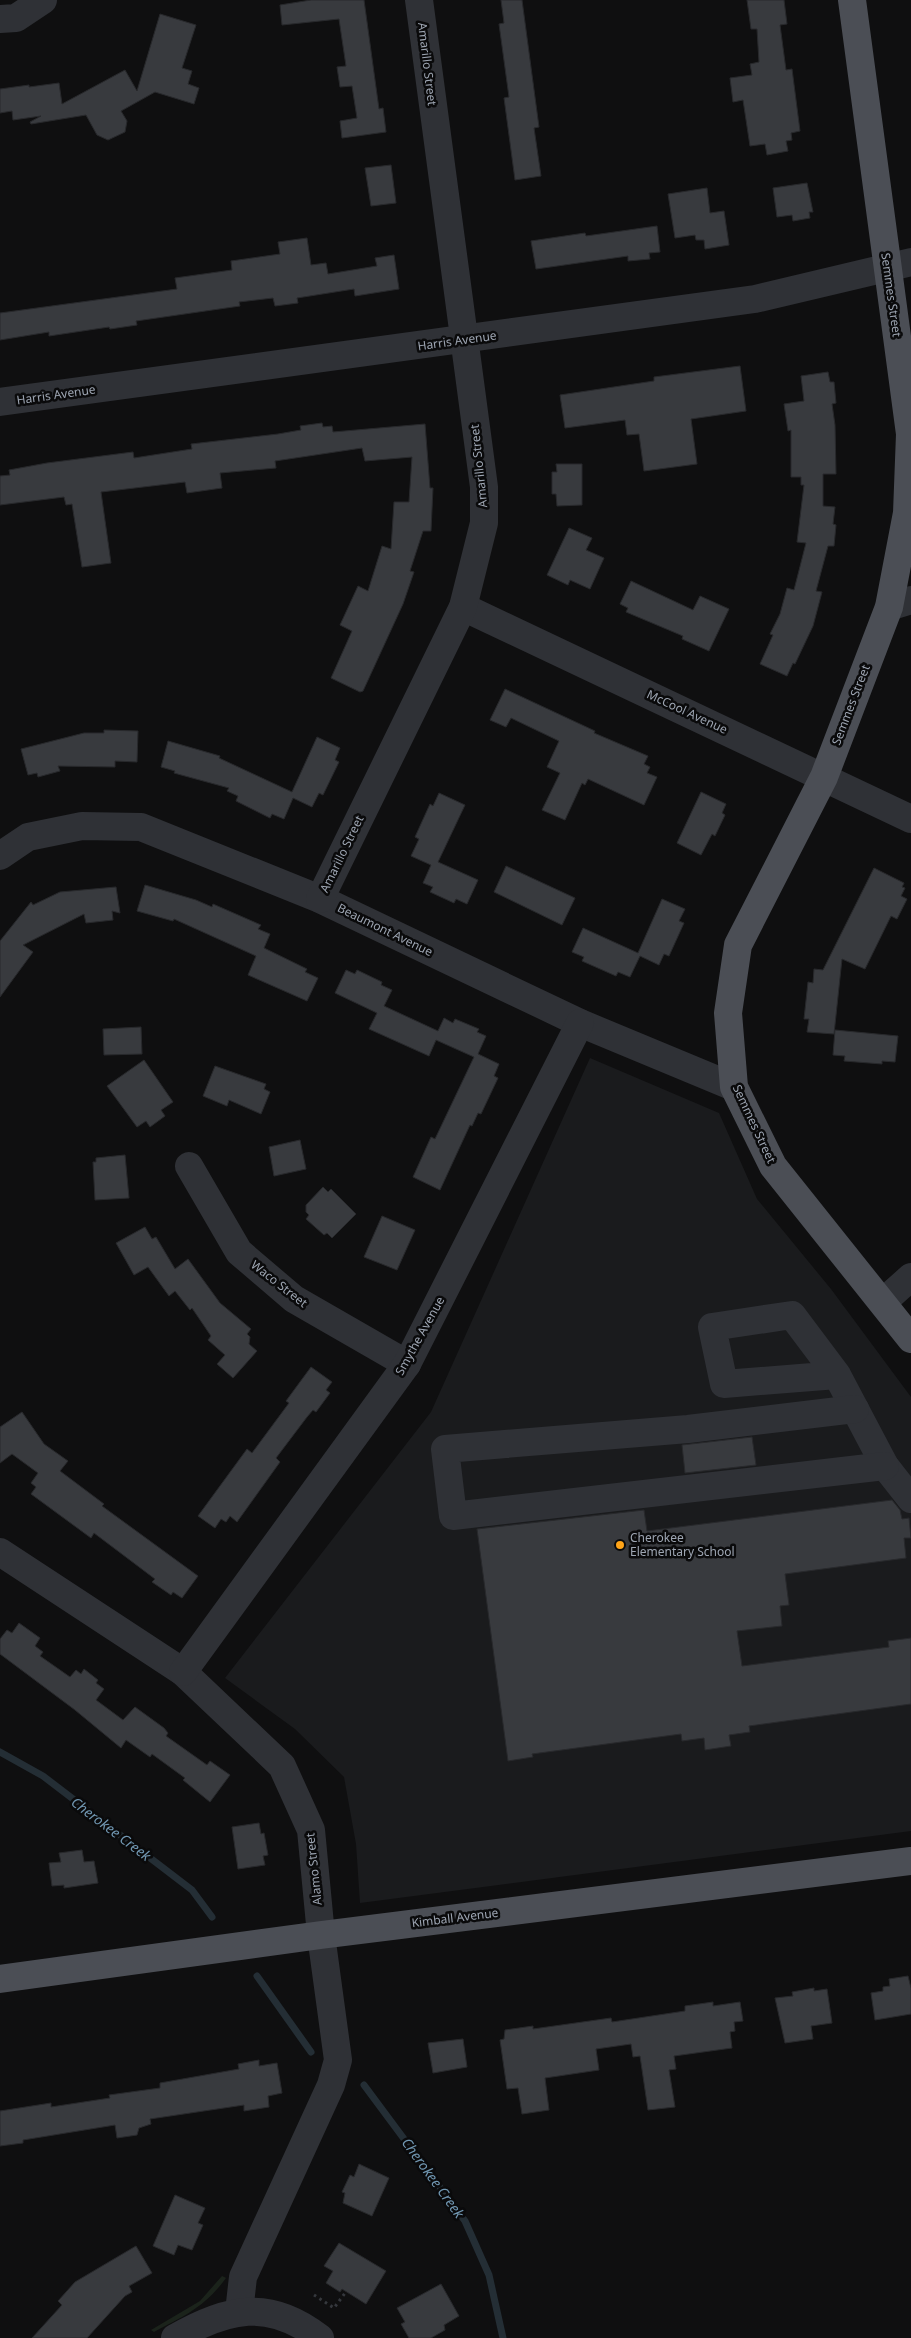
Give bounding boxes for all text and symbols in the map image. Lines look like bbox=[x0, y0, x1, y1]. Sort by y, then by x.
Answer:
street label: Amarillo Street bbox=[414, 21, 441, 107]
street label: Semmes Street bbox=[877, 252, 906, 339]
street label: Harris Avenue bbox=[416, 327, 498, 354]
street label: Harris Avenue bbox=[15, 381, 97, 408]
street label: Amarillo Street bbox=[466, 423, 491, 509]
street label: Semmes Street bbox=[827, 662, 874, 748]
street label: McCool Avenue bbox=[644, 685, 730, 738]
street label: Amarillo Street bbox=[316, 812, 368, 895]
street label: Beaumont Avenue bbox=[335, 899, 436, 960]
street label: Semmes Street bbox=[729, 1082, 780, 1166]
street label: Waco Street bbox=[248, 1256, 312, 1311]
street label: Smythe Avenue bbox=[391, 1293, 448, 1378]
place label: Cherokee Elementary School bbox=[630, 1529, 735, 1560]
marker: Cherokee Elementary School bbox=[614, 1539, 626, 1551]
water label: Cherokee Creek bbox=[68, 1792, 156, 1865]
street label: Alamo Street bbox=[301, 1831, 326, 1906]
street label: Kimball Avenue bbox=[411, 1904, 500, 1931]
water label: Cherokee Creek bbox=[398, 2134, 470, 2223]

